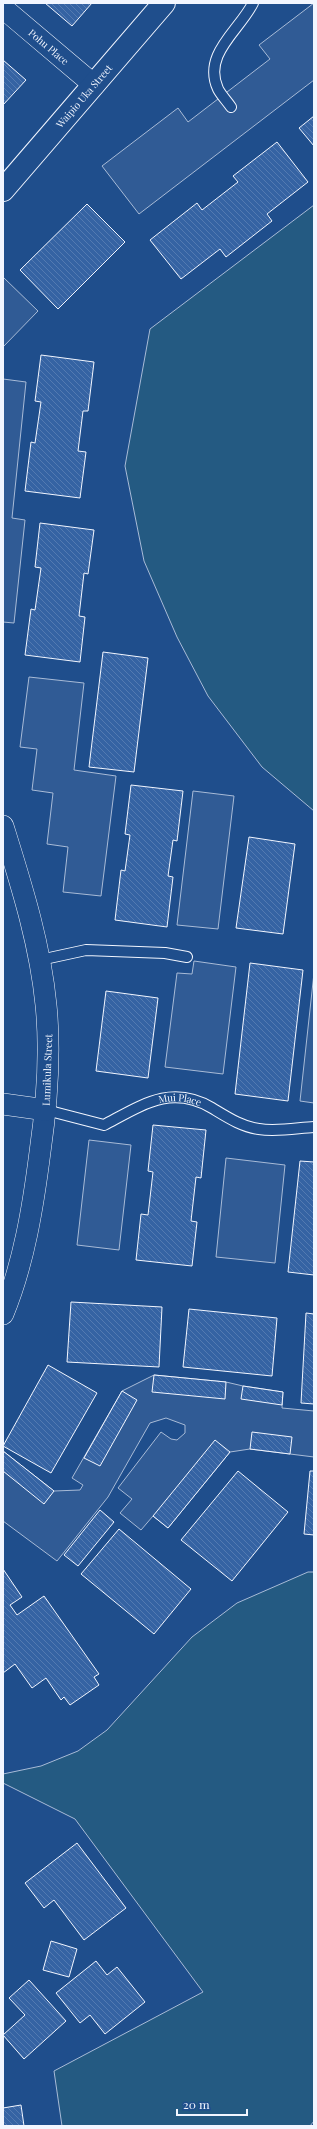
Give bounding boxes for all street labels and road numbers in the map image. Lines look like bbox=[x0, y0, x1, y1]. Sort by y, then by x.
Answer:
street label: Pohu Place bbox=[26, 26, 72, 68]
street label: Waipio Uka Street bbox=[52, 61, 115, 131]
street label: Lumikula Street bbox=[39, 1033, 55, 1106]
street label: Mui Place bbox=[157, 1090, 204, 1109]

